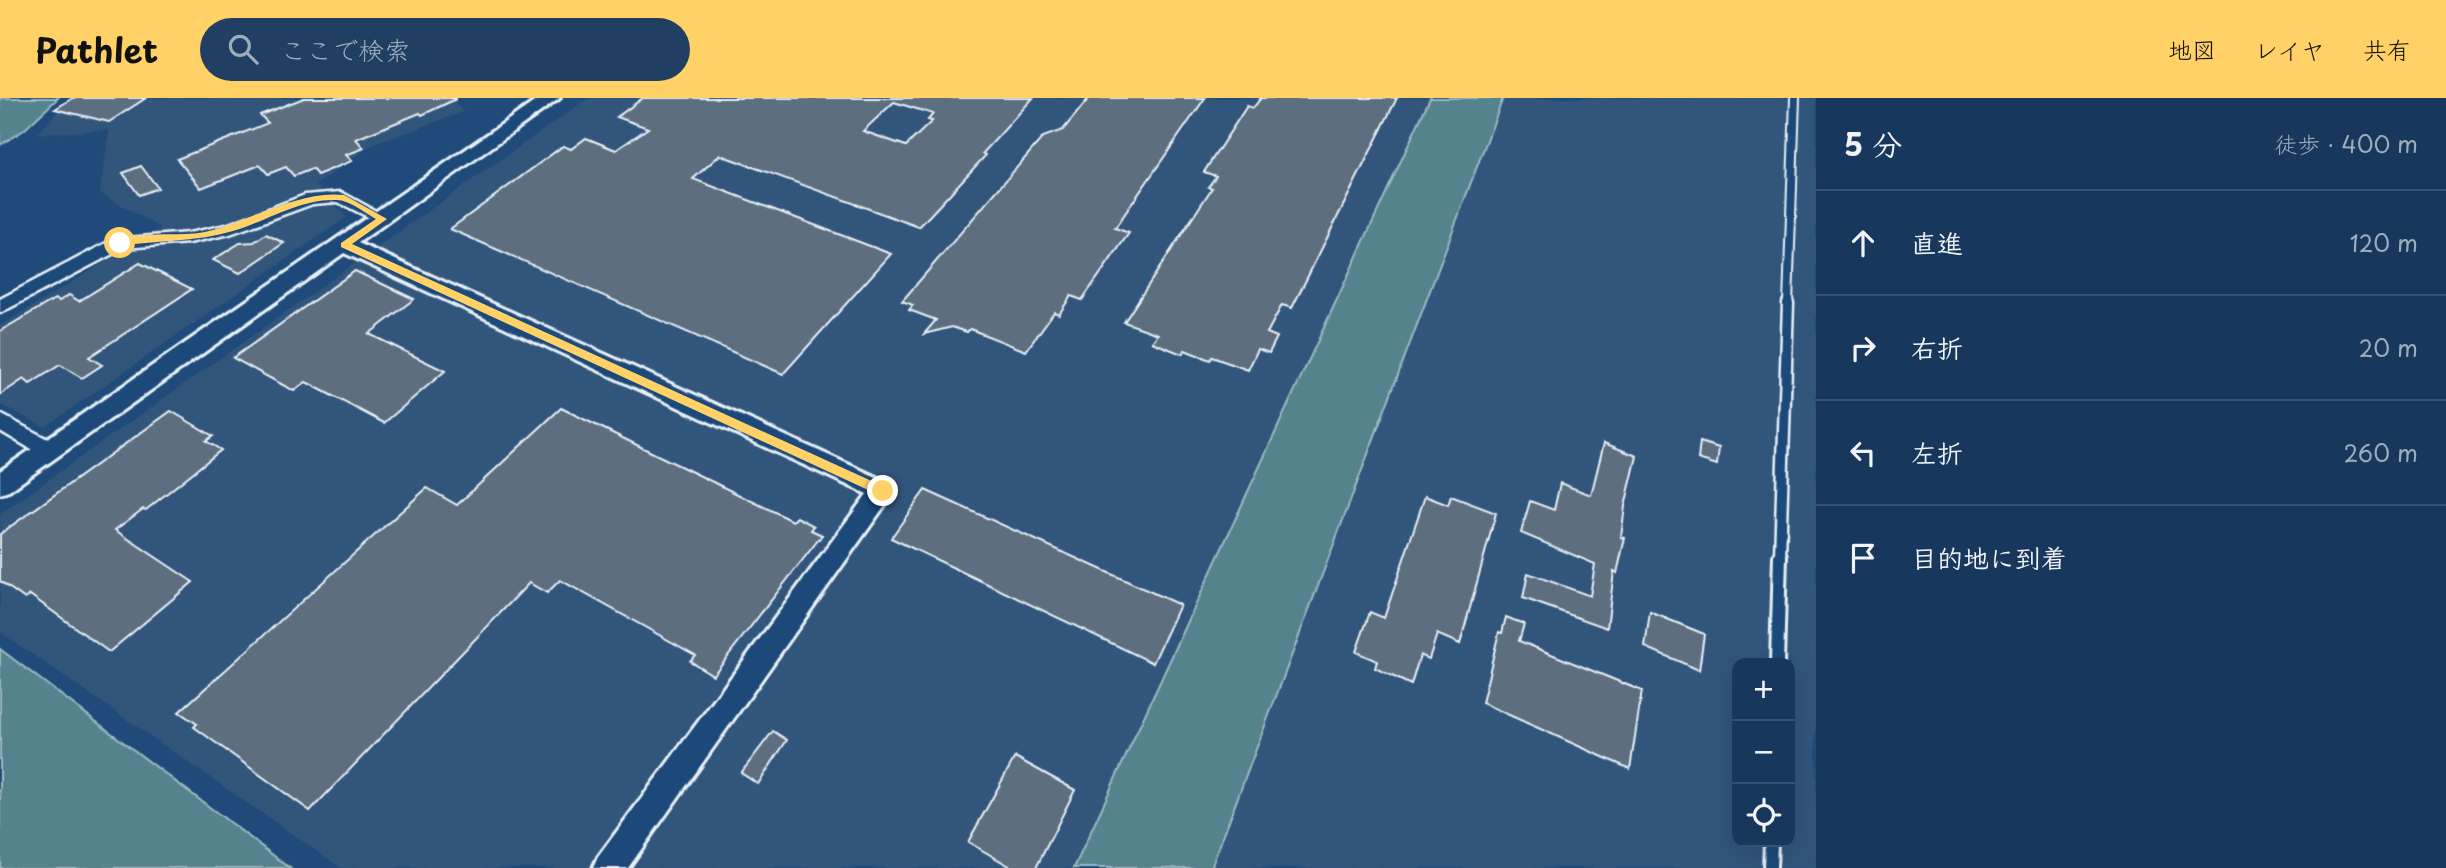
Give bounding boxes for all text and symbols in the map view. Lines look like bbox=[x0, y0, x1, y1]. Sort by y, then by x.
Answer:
search box bbox=[200, 18, 690, 81]
text: Pathlet bbox=[35, 24, 158, 74]
icon: search bbox=[224, 30, 262, 68]
text: ここで検索 bbox=[280, 30, 410, 69]
text: 地図 bbox=[2168, 31, 2216, 67]
text: レイヤ bbox=[2254, 31, 2325, 67]
text: 共有 bbox=[2363, 31, 2411, 67]
text: 5 分 bbox=[1844, 121, 1902, 166]
text: 徒歩 · 400 m bbox=[2274, 126, 2418, 161]
text: 直進 bbox=[1911, 223, 1963, 262]
icon: ahead bbox=[1844, 224, 1882, 262]
text: 120 m bbox=[2350, 225, 2418, 260]
route start bbox=[104, 227, 135, 258]
text: 右折 bbox=[1911, 328, 1963, 367]
icon: right bbox=[1844, 329, 1882, 367]
text: 20 m bbox=[2359, 330, 2418, 365]
text: 左折 bbox=[1911, 433, 1963, 472]
icon: left bbox=[1844, 434, 1882, 472]
text: 260 m bbox=[2343, 435, 2418, 470]
route end bbox=[867, 475, 898, 506]
text: 目的地に到着 bbox=[1911, 538, 2067, 577]
icon: arrive bbox=[1844, 539, 1882, 577]
map controls bbox=[1732, 658, 1795, 847]
button: + bbox=[1732, 658, 1795, 721]
button: − bbox=[1732, 721, 1795, 784]
button: locate bbox=[1732, 784, 1795, 847]

